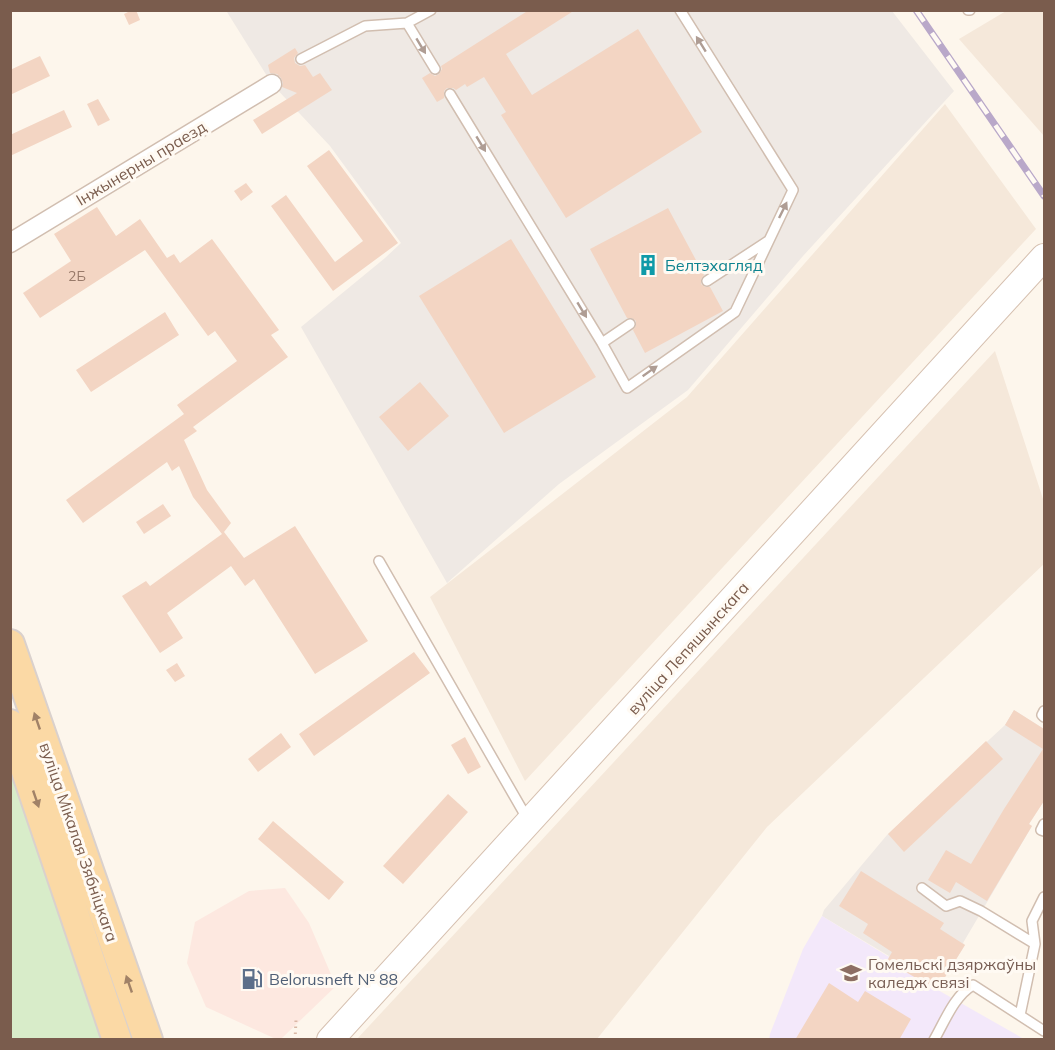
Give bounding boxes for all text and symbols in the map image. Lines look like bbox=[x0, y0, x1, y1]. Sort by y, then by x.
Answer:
one-way arrow bbox=[696, 36, 707, 52]
one-way arrow bbox=[416, 38, 427, 54]
street label: Інжынерны праезд bbox=[72, 116, 210, 210]
one-way arrow bbox=[475, 136, 486, 152]
one-way arrow bbox=[778, 202, 788, 219]
building icon: Белтэхагляд bbox=[636, 253, 660, 277]
place label: Белтэхагляд bbox=[665, 255, 763, 275]
house number: 2Б bbox=[68, 267, 86, 285]
one-way arrow bbox=[577, 302, 588, 318]
one-way arrow bbox=[641, 365, 657, 377]
street label: вуліца Лепяшынскага bbox=[623, 578, 753, 718]
one-way arrow bbox=[32, 712, 42, 730]
street label: вуліца Мікалая Зябніцкага bbox=[35, 740, 123, 944]
one-way arrow bbox=[31, 790, 41, 808]
place label: Гомельскі дзяржаўны каледж связі bbox=[868, 954, 1036, 992]
school or university icon: Гомельскі дзяржаўны каледж связі bbox=[839, 961, 863, 985]
fuel station icon: Belorusneft № 88 bbox=[240, 967, 264, 991]
place label: Belorusneft № 88 bbox=[269, 969, 398, 989]
one-way arrow bbox=[124, 975, 134, 993]

